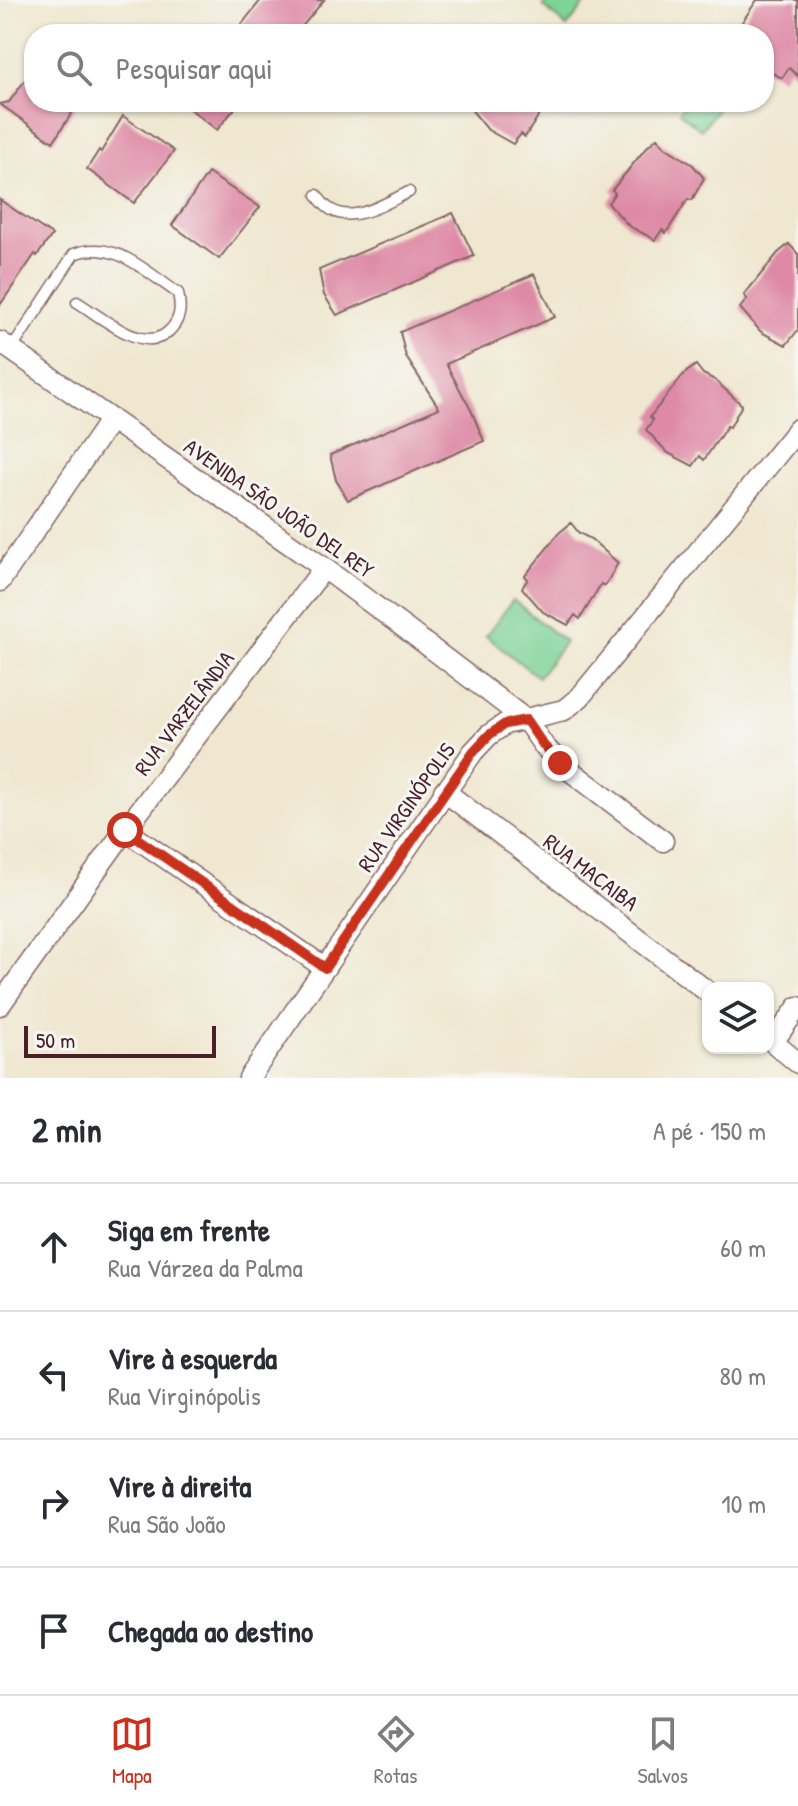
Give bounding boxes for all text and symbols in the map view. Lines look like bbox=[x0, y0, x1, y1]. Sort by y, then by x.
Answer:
search box bbox=[24, 24, 774, 112]
icon: search bbox=[52, 46, 96, 90]
text: Pesquisar aqui bbox=[116, 48, 273, 88]
street label: AVENIDA SÃO JOÃO DEL REY bbox=[178, 431, 380, 585]
street label: RUA VARZELÂNDIA bbox=[127, 644, 241, 781]
street label: RUA VIRGINÓPOLIS bbox=[350, 736, 462, 878]
route end bbox=[542, 745, 578, 781]
route start bbox=[107, 812, 143, 848]
street label: RUA MACAIBA bbox=[537, 826, 645, 918]
map controls bbox=[702, 982, 774, 1054]
button: layers bbox=[702, 982, 774, 1054]
scale bar bbox=[24, 1022, 216, 1058]
text: 50 m bbox=[36, 1025, 75, 1055]
text: 2 min bbox=[32, 1107, 102, 1153]
text: A pé · 150 m bbox=[653, 1113, 766, 1148]
text: Siga em frente bbox=[108, 1210, 270, 1250]
icon: ahead bbox=[32, 1225, 76, 1269]
text: 60 m bbox=[720, 1230, 766, 1265]
text: Rua Várzea da Palma bbox=[108, 1250, 303, 1285]
text: Vire à esquerda bbox=[108, 1338, 277, 1378]
icon: left bbox=[32, 1353, 76, 1397]
text: 80 m bbox=[719, 1358, 766, 1393]
text: Rua Virginópolis bbox=[108, 1378, 261, 1413]
text: Vire à direita bbox=[108, 1466, 251, 1506]
icon: right bbox=[32, 1481, 76, 1525]
text: 10 m bbox=[721, 1486, 766, 1521]
text: Rua São João bbox=[108, 1506, 226, 1541]
icon: arrive bbox=[32, 1609, 76, 1653]
text: Chegada ao destino bbox=[108, 1611, 313, 1651]
tab: Mapa bbox=[110, 1712, 154, 1790]
tab: Rotas bbox=[374, 1712, 418, 1790]
tab: Salvos bbox=[637, 1712, 688, 1790]

